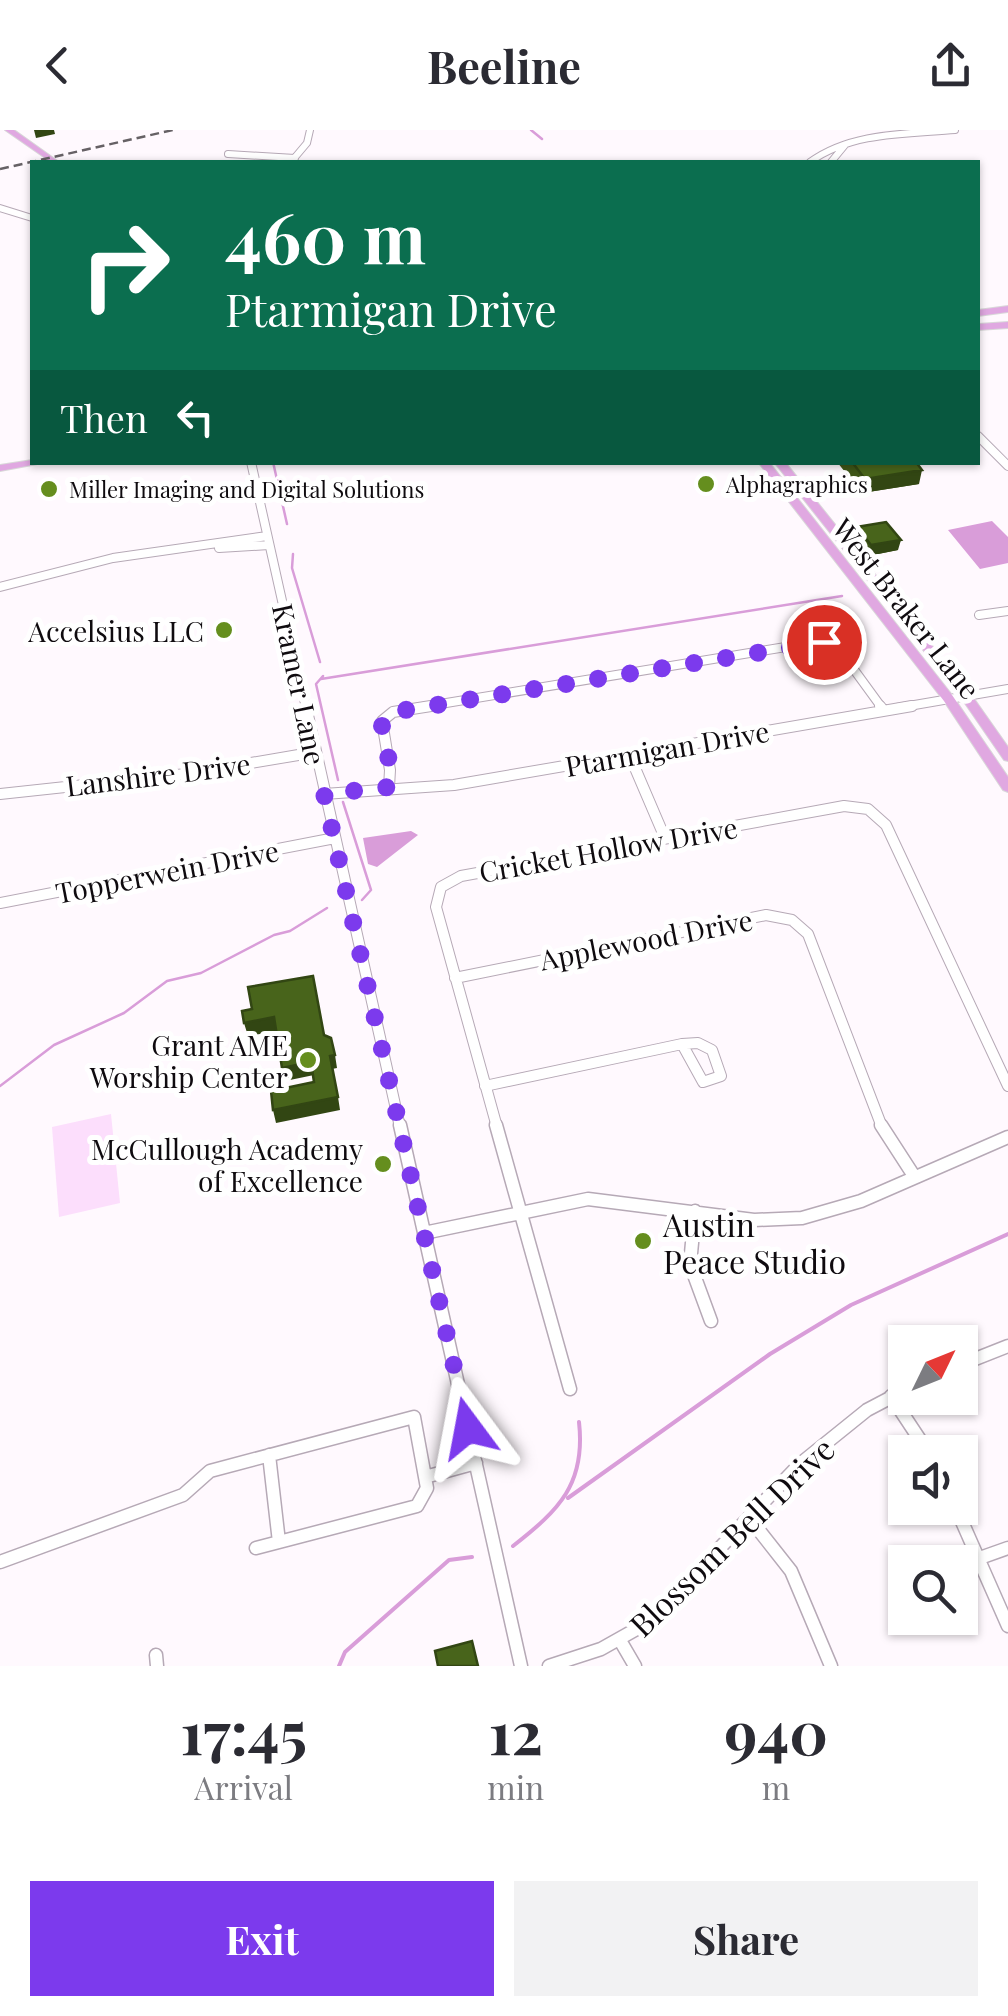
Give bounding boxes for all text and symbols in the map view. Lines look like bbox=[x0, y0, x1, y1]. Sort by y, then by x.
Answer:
text: Beeline bbox=[427, 35, 581, 95]
icon: back bbox=[30, 38, 85, 93]
icon: share bbox=[923, 38, 978, 93]
text: 460 m bbox=[225, 188, 426, 282]
icon: right bbox=[60, 200, 190, 330]
text: Ptarmigan Drive bbox=[225, 278, 557, 338]
icon: left bbox=[168, 390, 223, 445]
text: Then bbox=[60, 392, 148, 443]
place label: Alphagraphics bbox=[725, 469, 868, 499]
marker: Alphagraphics bbox=[695, 473, 717, 495]
place label: Miller Imaging and Digital Solutions bbox=[69, 474, 424, 504]
marker: Miller Imaging and Digital Solutions bbox=[38, 478, 60, 500]
street label: West Braker Lane bbox=[824, 509, 989, 706]
street label: Kramer Lane bbox=[265, 600, 335, 768]
pin bbox=[782, 600, 867, 685]
place label: Accelsius LLC bbox=[27, 612, 204, 649]
icon: arrive bbox=[797, 615, 852, 670]
marker: Accelsius LLC bbox=[213, 619, 235, 641]
street label: Ptarmigan Drive bbox=[562, 712, 772, 784]
street label: Lanshire Drive bbox=[64, 744, 252, 804]
street label: Cricket Hollow Drive bbox=[476, 808, 740, 890]
street label: Topperwein Drive bbox=[52, 831, 282, 911]
street label: Applewood Drive bbox=[536, 900, 755, 978]
place label: Grant AME Worship Center bbox=[89, 1026, 289, 1095]
marker: Grant AME Worship Center bbox=[297, 1049, 319, 1071]
place label: McCullough Academy of Excellence bbox=[91, 1130, 363, 1199]
marker: McCullough Academy of Excellence bbox=[372, 1153, 394, 1175]
place label: Austin Peace Studio bbox=[662, 1202, 846, 1282]
marker: Austin Peace Studio bbox=[632, 1230, 654, 1252]
north arrow bbox=[888, 1325, 978, 1415]
map controls bbox=[888, 1325, 978, 1635]
position arrow bbox=[416, 1376, 520, 1480]
street label: Blossom Bell Drive bbox=[619, 1427, 843, 1645]
button: sound bbox=[888, 1435, 978, 1525]
button: search bbox=[888, 1545, 978, 1635]
text: 17:45 bbox=[180, 1690, 307, 1770]
text: 12 bbox=[488, 1690, 543, 1770]
text: 940 bbox=[724, 1690, 828, 1770]
text: Arrival bbox=[194, 1765, 293, 1808]
text: min bbox=[487, 1765, 544, 1808]
text: m bbox=[762, 1765, 790, 1808]
button: Exit bbox=[30, 1881, 494, 1996]
button: Share bbox=[514, 1881, 978, 1996]

